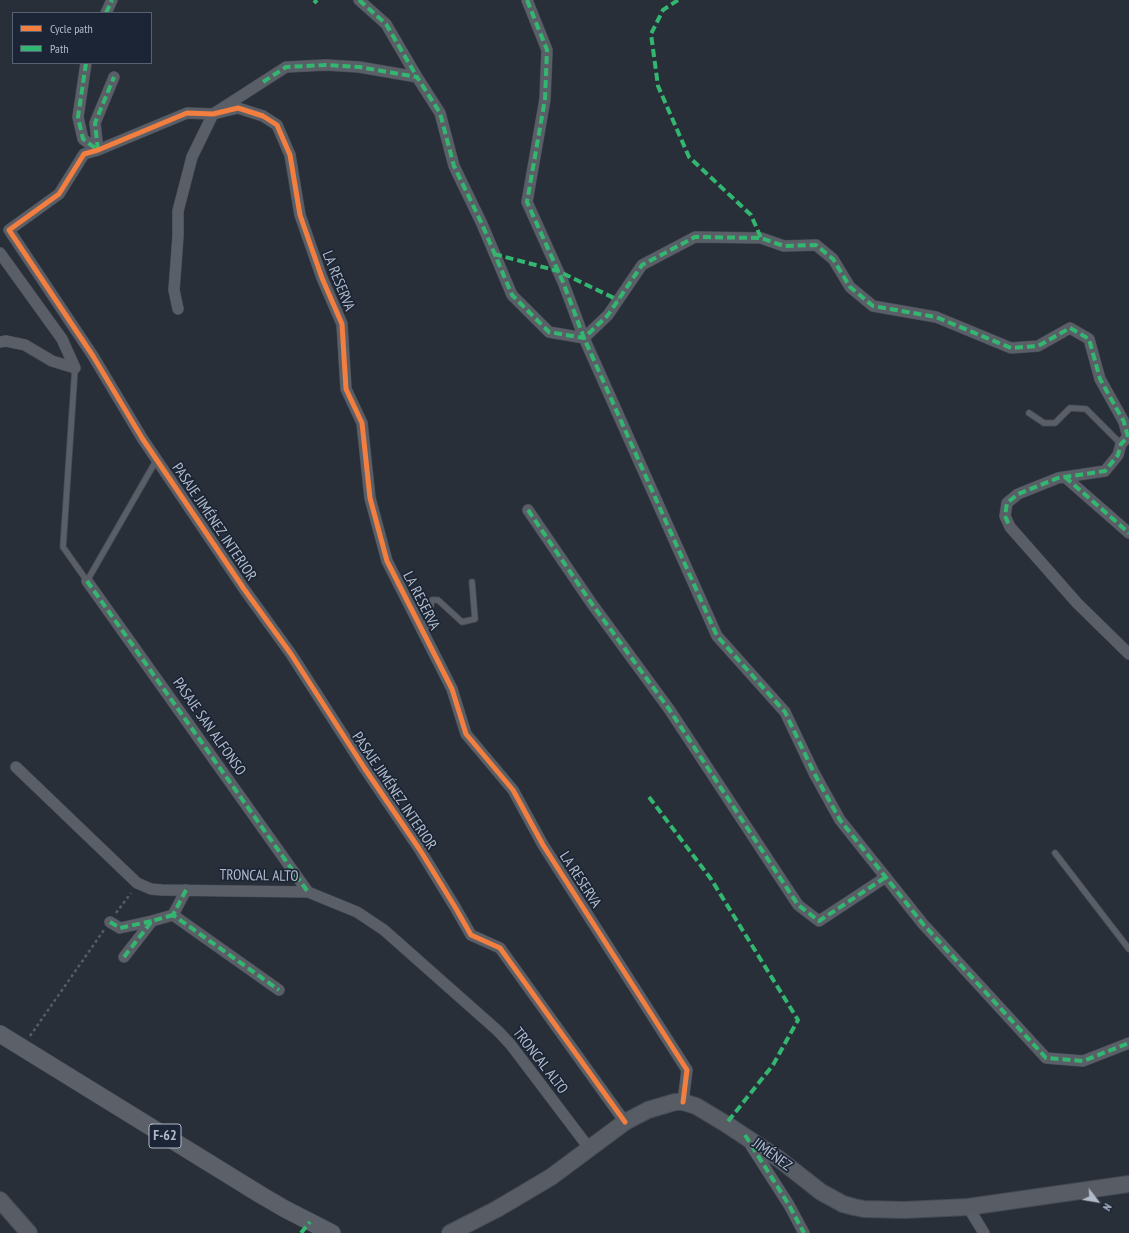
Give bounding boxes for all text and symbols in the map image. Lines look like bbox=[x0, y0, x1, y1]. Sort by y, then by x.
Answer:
legend bbox=[12, 12, 152, 64]
text: Cycle path bbox=[50, 21, 93, 36]
text: Path bbox=[50, 41, 68, 56]
street label: LA RESERVA bbox=[318, 248, 358, 314]
street label: PASAJE JIMÉNEZ INTERIOR bbox=[168, 460, 260, 584]
street label: LA RESERVA bbox=[399, 569, 443, 633]
street label: PASAJE SAN ALFONSO bbox=[169, 675, 249, 779]
street label: PASAJE JIMÉNEZ INTERIOR bbox=[348, 729, 440, 853]
street label: LA RESERVA bbox=[555, 849, 605, 911]
street label: TRONCAL ALTO bbox=[219, 866, 299, 886]
street label: TRONCAL ALTO bbox=[509, 1024, 571, 1098]
road number: F-62 bbox=[149, 1124, 181, 1148]
street label: JIMÉNEZ bbox=[749, 1135, 795, 1175]
north arrow bbox=[1077, 1181, 1117, 1221]
text: N bbox=[1100, 1201, 1115, 1213]

